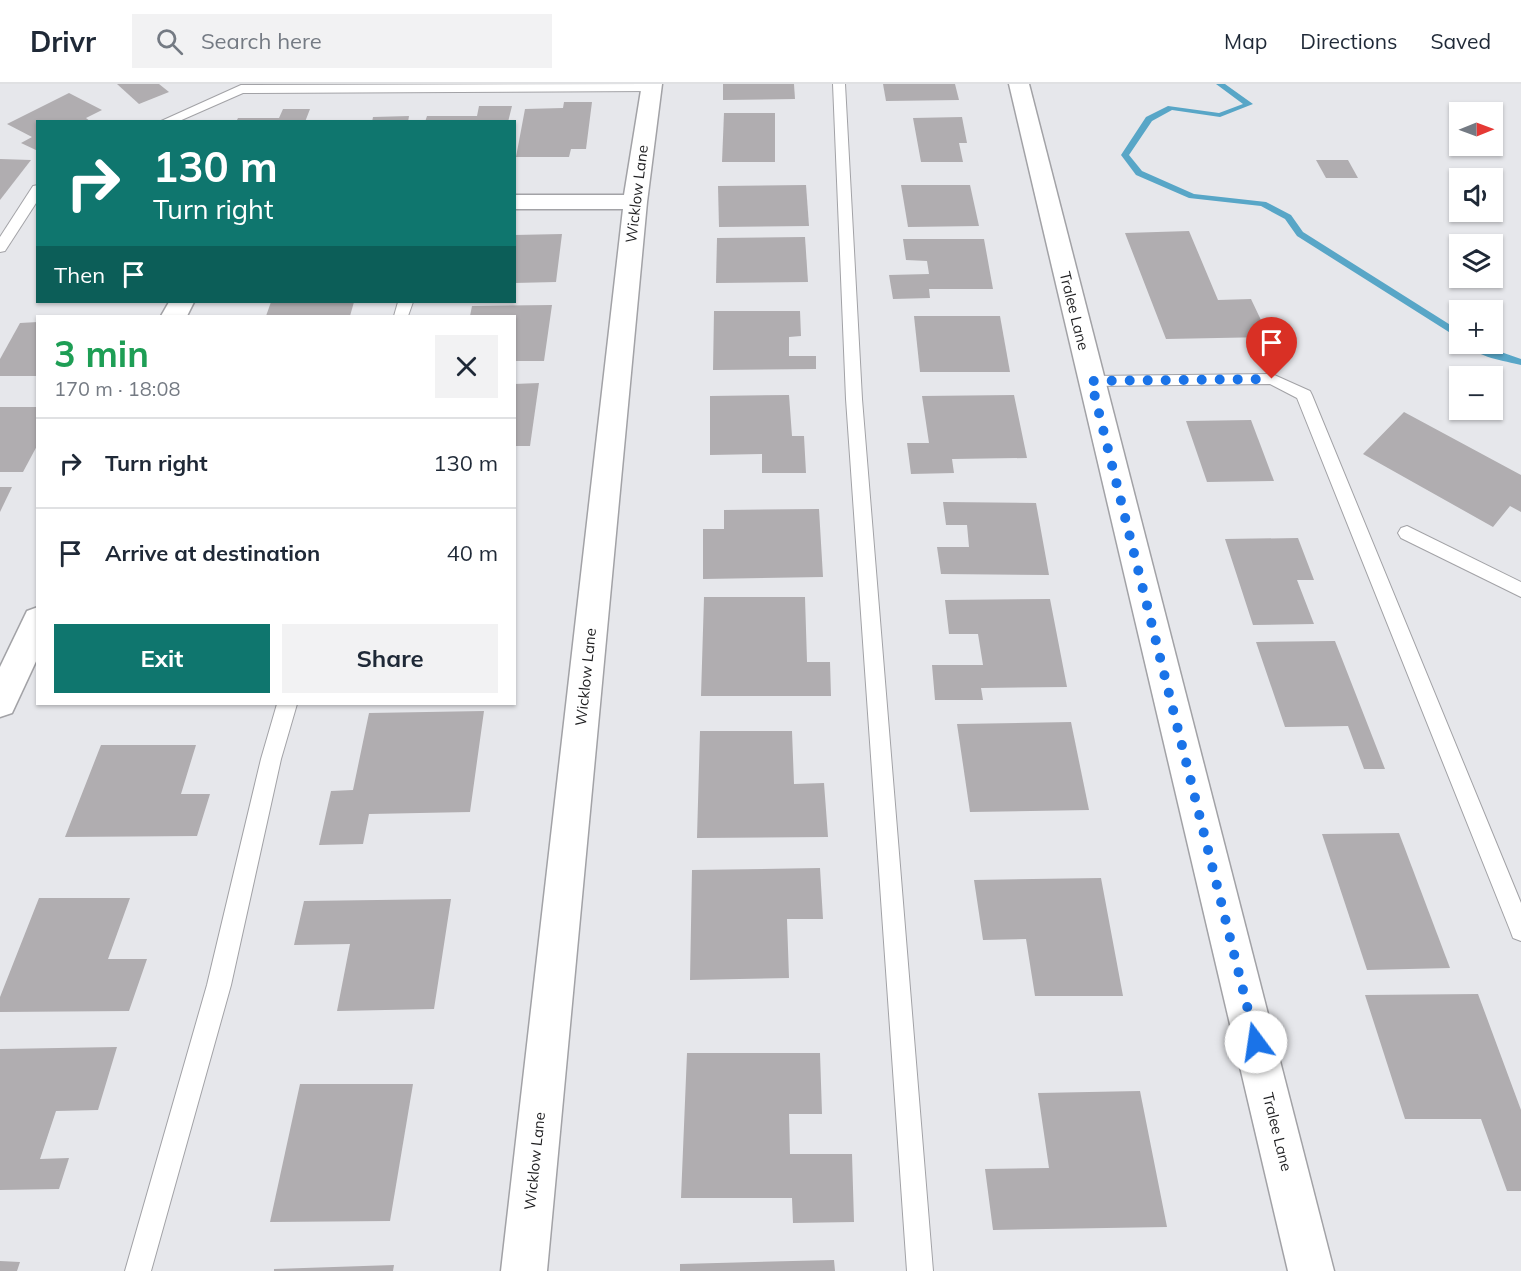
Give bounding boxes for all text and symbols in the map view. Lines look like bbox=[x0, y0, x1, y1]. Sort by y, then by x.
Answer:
search box bbox=[132, 14, 552, 68]
text: Drivr bbox=[30, 24, 96, 59]
icon: search bbox=[153, 25, 186, 58]
text: Search here bbox=[201, 27, 322, 55]
text: Map bbox=[1224, 28, 1267, 54]
text: Directions bbox=[1300, 28, 1397, 54]
text: Saved bbox=[1430, 28, 1491, 54]
north arrow bbox=[1449, 102, 1503, 156]
map controls bbox=[1449, 102, 1503, 420]
text: 130 m bbox=[153, 140, 278, 193]
icon: right bbox=[54, 144, 132, 222]
street label: Wicklow Lane bbox=[621, 144, 652, 244]
button: sound bbox=[1449, 168, 1503, 222]
text: Turn right bbox=[153, 192, 273, 226]
button: layers bbox=[1449, 234, 1503, 288]
icon: arrive bbox=[117, 258, 150, 291]
text: Then bbox=[54, 261, 105, 289]
street label: Tralee Lane bbox=[1056, 270, 1093, 352]
button: + bbox=[1449, 300, 1503, 354]
pin bbox=[1246, 317, 1297, 379]
icon: arrive bbox=[1255, 326, 1288, 359]
text: 3 min bbox=[54, 331, 149, 376]
button: close bbox=[435, 335, 498, 398]
button: − bbox=[1449, 366, 1503, 420]
text: 170 m · 18:08 bbox=[54, 376, 180, 401]
icon: right bbox=[54, 447, 87, 480]
text: Turn right bbox=[105, 449, 208, 477]
text: 130 m bbox=[433, 449, 498, 477]
icon: arrive bbox=[54, 537, 87, 570]
text: Arrive at destination bbox=[105, 539, 320, 567]
text: 40 m bbox=[447, 539, 498, 567]
button: Exit bbox=[54, 624, 270, 693]
button: Share bbox=[282, 624, 498, 693]
street label: Wicklow Lane bbox=[571, 627, 600, 727]
position arrow bbox=[1224, 1010, 1288, 1074]
street label: Tralee Lane bbox=[1259, 1091, 1296, 1173]
street label: Wicklow Lane bbox=[520, 1111, 549, 1211]

